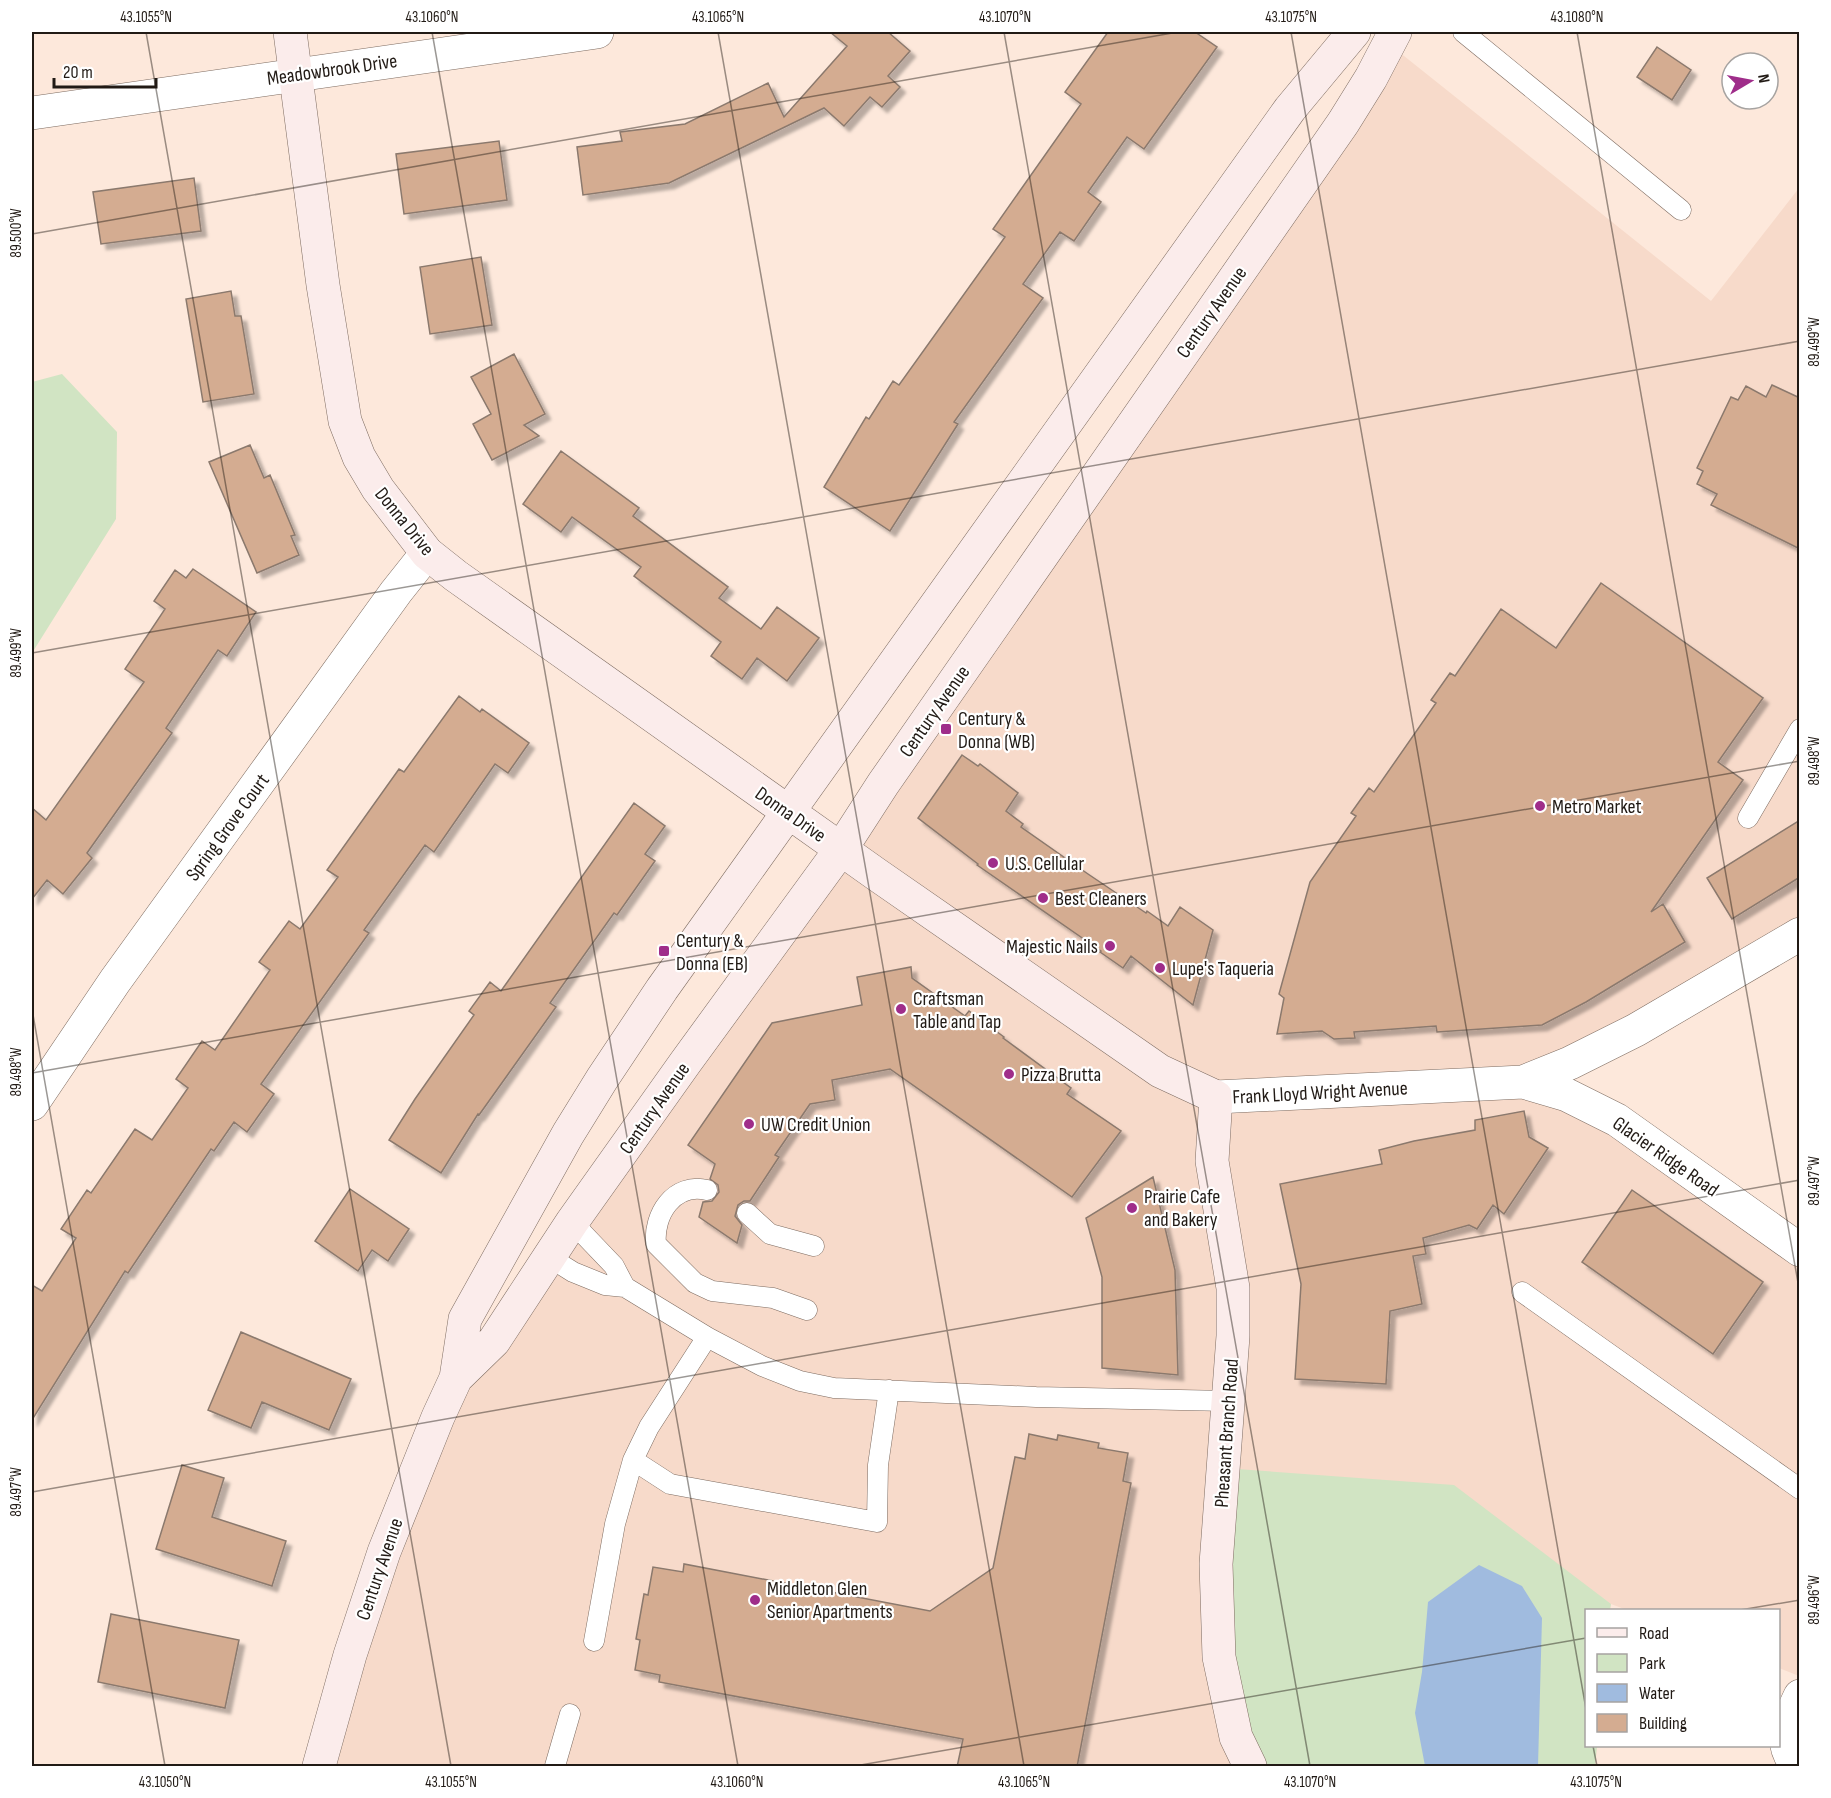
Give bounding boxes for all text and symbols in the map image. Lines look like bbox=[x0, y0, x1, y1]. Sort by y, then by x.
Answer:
text: 43.1055°N bbox=[120, 8, 172, 27]
text: 43.1060°N bbox=[406, 8, 458, 27]
text: 43.1065°N bbox=[692, 8, 744, 27]
text: 43.1070°N bbox=[979, 8, 1031, 27]
text: 43.1075°N bbox=[1265, 8, 1317, 27]
text: 43.1080°N bbox=[1551, 8, 1603, 27]
street label: Meadowbrook Drive bbox=[265, 49, 399, 91]
scale bar bbox=[54, 51, 156, 89]
north arrow bbox=[1720, 51, 1780, 111]
text: 20 m bbox=[63, 62, 93, 83]
text: N bbox=[1753, 73, 1773, 85]
text: 89.500°W bbox=[7, 208, 26, 258]
street label: Century Avenue bbox=[1171, 262, 1252, 363]
text: 89.499°W bbox=[1805, 317, 1824, 367]
street label: Donna Drive bbox=[369, 483, 439, 561]
text: 89.499°W bbox=[7, 628, 26, 678]
street label: Century Avenue bbox=[894, 661, 975, 762]
place label: Century & Donna (WB) bbox=[958, 707, 1035, 754]
marker: Century & Donna (WB) bbox=[939, 722, 953, 736]
text: 89.498°W bbox=[1805, 736, 1824, 786]
street label: Spring Grove Court bbox=[181, 769, 275, 886]
street label: Donna Drive bbox=[750, 782, 831, 848]
place label: Metro Market bbox=[1552, 795, 1642, 819]
marker: Metro Market bbox=[1533, 799, 1547, 813]
place label: U.S. Cellular bbox=[1005, 852, 1084, 876]
marker: U.S. Cellular bbox=[986, 856, 1000, 870]
place label: Best Cleaners bbox=[1055, 887, 1147, 911]
marker: Best Cleaners bbox=[1036, 891, 1050, 905]
place label: Century & Donna (EB) bbox=[676, 929, 748, 976]
place label: Majestic Nails bbox=[1006, 935, 1098, 959]
marker: Majestic Nails bbox=[1103, 939, 1117, 953]
marker: Century & Donna (EB) bbox=[657, 944, 671, 958]
place label: Lupe's Taqueria bbox=[1172, 957, 1274, 981]
marker: Lupe's Taqueria bbox=[1153, 961, 1167, 975]
place label: Craftsman Table and Tap bbox=[913, 987, 1001, 1034]
marker: Craftsman Table and Tap bbox=[894, 1002, 908, 1016]
text: 89.498°W bbox=[7, 1047, 26, 1097]
street label: Century Avenue bbox=[614, 1058, 695, 1159]
place label: Pizza Brutta bbox=[1021, 1063, 1101, 1087]
marker: Pizza Brutta bbox=[1002, 1067, 1016, 1081]
street label: Frank Lloyd Wright Avenue bbox=[1232, 1076, 1408, 1110]
street label: Glacier Ridge Road bbox=[1608, 1111, 1723, 1202]
place label: UW Credit Union bbox=[761, 1113, 871, 1137]
marker: UW Credit Union bbox=[742, 1117, 756, 1131]
text: 89.497°W bbox=[1805, 1156, 1824, 1206]
place label: Prairie Cafe and Bakery bbox=[1144, 1185, 1220, 1232]
marker: Prairie Cafe and Bakery bbox=[1125, 1201, 1139, 1215]
street label: Pheasant Branch Road bbox=[1210, 1358, 1244, 1508]
text: 89.497°W bbox=[7, 1467, 26, 1517]
street label: Century Avenue bbox=[351, 1515, 409, 1624]
text: 89.496°W bbox=[1805, 1575, 1824, 1625]
place label: Middleton Glen Senior Apartments bbox=[767, 1577, 893, 1624]
marker: Middleton Glen Senior Apartments bbox=[748, 1593, 762, 1607]
legend bbox=[1585, 1609, 1780, 1747]
text: Road bbox=[1639, 1623, 1669, 1644]
text: Park bbox=[1639, 1653, 1665, 1674]
text: Water bbox=[1639, 1683, 1675, 1704]
text: Building bbox=[1639, 1713, 1687, 1734]
text: 43.1050°N bbox=[139, 1773, 191, 1792]
text: 43.1055°N bbox=[425, 1773, 477, 1792]
text: 43.1060°N bbox=[711, 1773, 763, 1792]
text: 43.1065°N bbox=[998, 1773, 1050, 1792]
text: 43.1070°N bbox=[1284, 1773, 1336, 1792]
text: 43.1075°N bbox=[1570, 1773, 1622, 1792]

